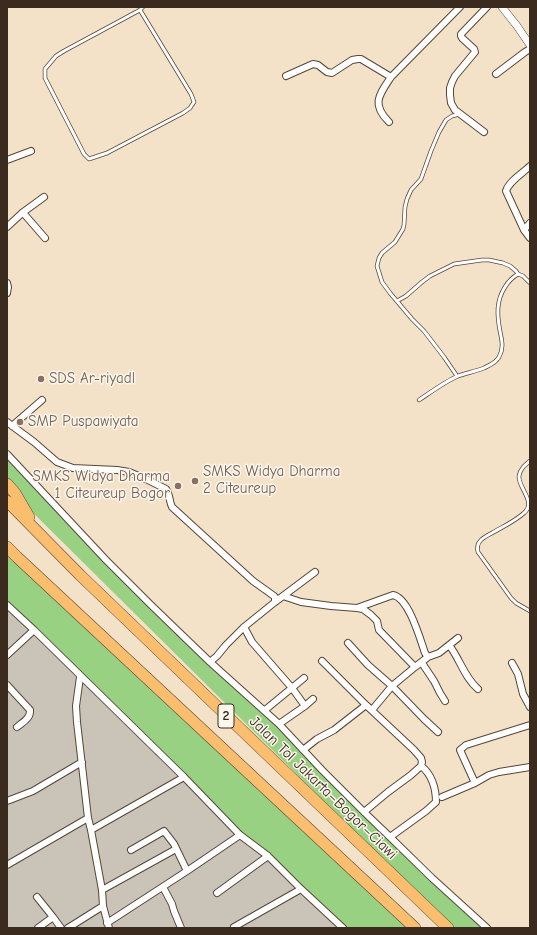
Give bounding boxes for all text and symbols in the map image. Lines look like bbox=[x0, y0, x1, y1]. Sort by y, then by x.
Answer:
place label: SDS Ar-riyadl bbox=[49, 370, 135, 388]
marker: SDS Ar-riyadl bbox=[36, 374, 46, 384]
place label: SMP Puspawiyata bbox=[28, 413, 138, 431]
marker: SMP Puspawiyata bbox=[15, 417, 25, 427]
place label: SMKS Widya Dharma 2 Citeureup bbox=[203, 463, 340, 498]
place label: SMKS Widya Dharma 1 Citeureup Bogor bbox=[33, 468, 170, 503]
marker: SMKS Widya Dharma 2 Citeureup bbox=[190, 476, 200, 486]
marker: SMKS Widya Dharma 1 Citeureup Bogor bbox=[173, 481, 183, 491]
road number: 2 bbox=[218, 704, 234, 728]
street label: Jalan Tol Jakarta–Bogor–Ciawi bbox=[245, 713, 401, 863]

